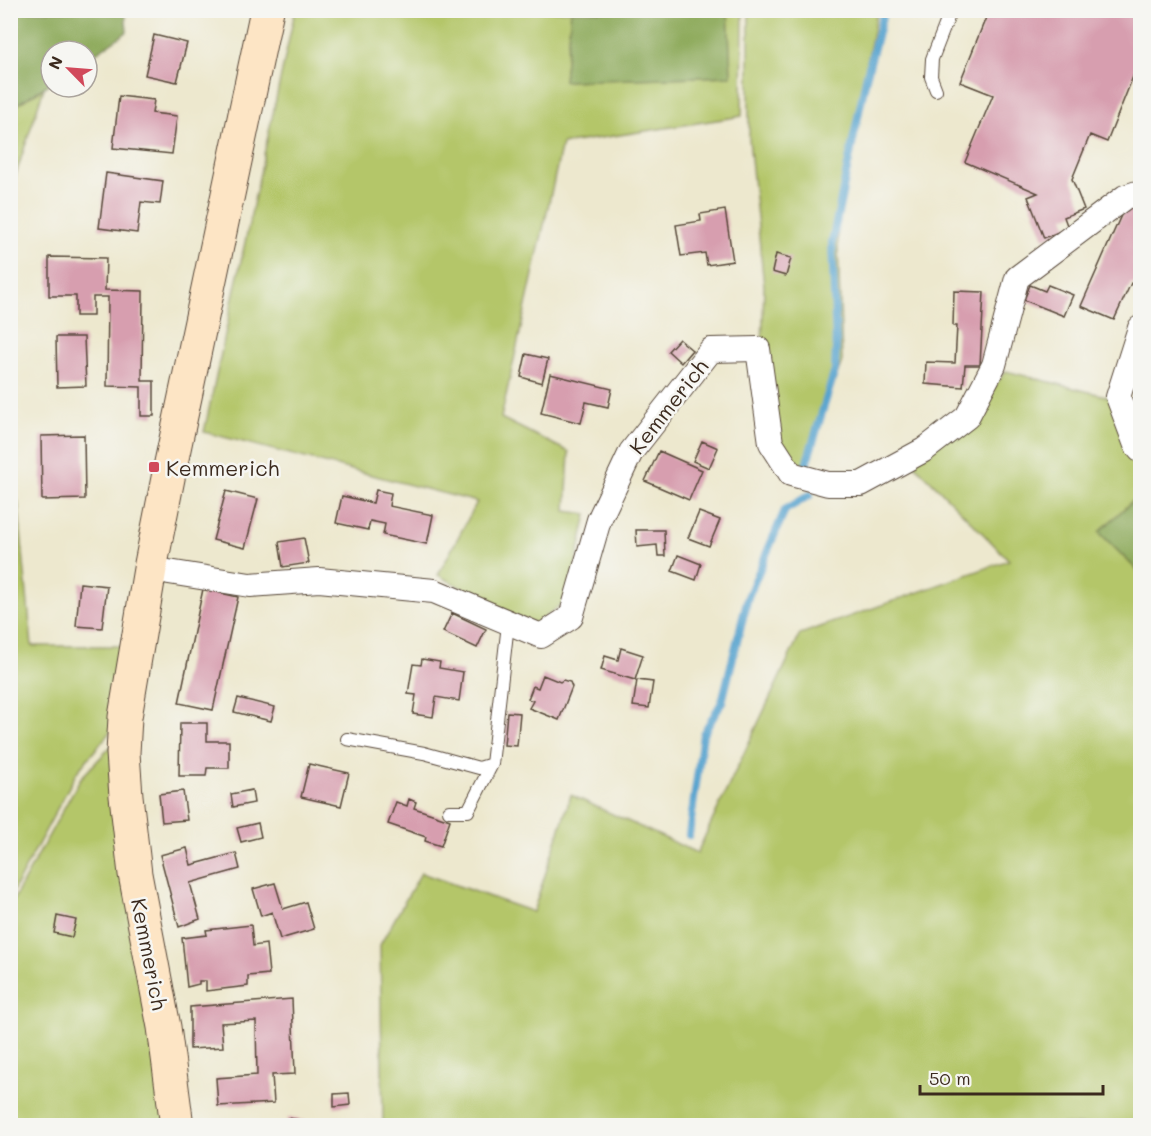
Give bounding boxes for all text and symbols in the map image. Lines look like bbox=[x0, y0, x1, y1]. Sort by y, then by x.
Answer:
north arrow bbox=[39, 39, 99, 99]
text: N bbox=[43, 53, 67, 72]
street label: Kemmerich bbox=[622, 353, 714, 459]
place label: Kemmerich bbox=[166, 454, 279, 481]
marker: Kemmerich bbox=[147, 460, 161, 474]
street label: Kemmerich bbox=[126, 896, 174, 1012]
scale bar bbox=[920, 1058, 1103, 1096]
text: 50 m bbox=[929, 1066, 971, 1090]

